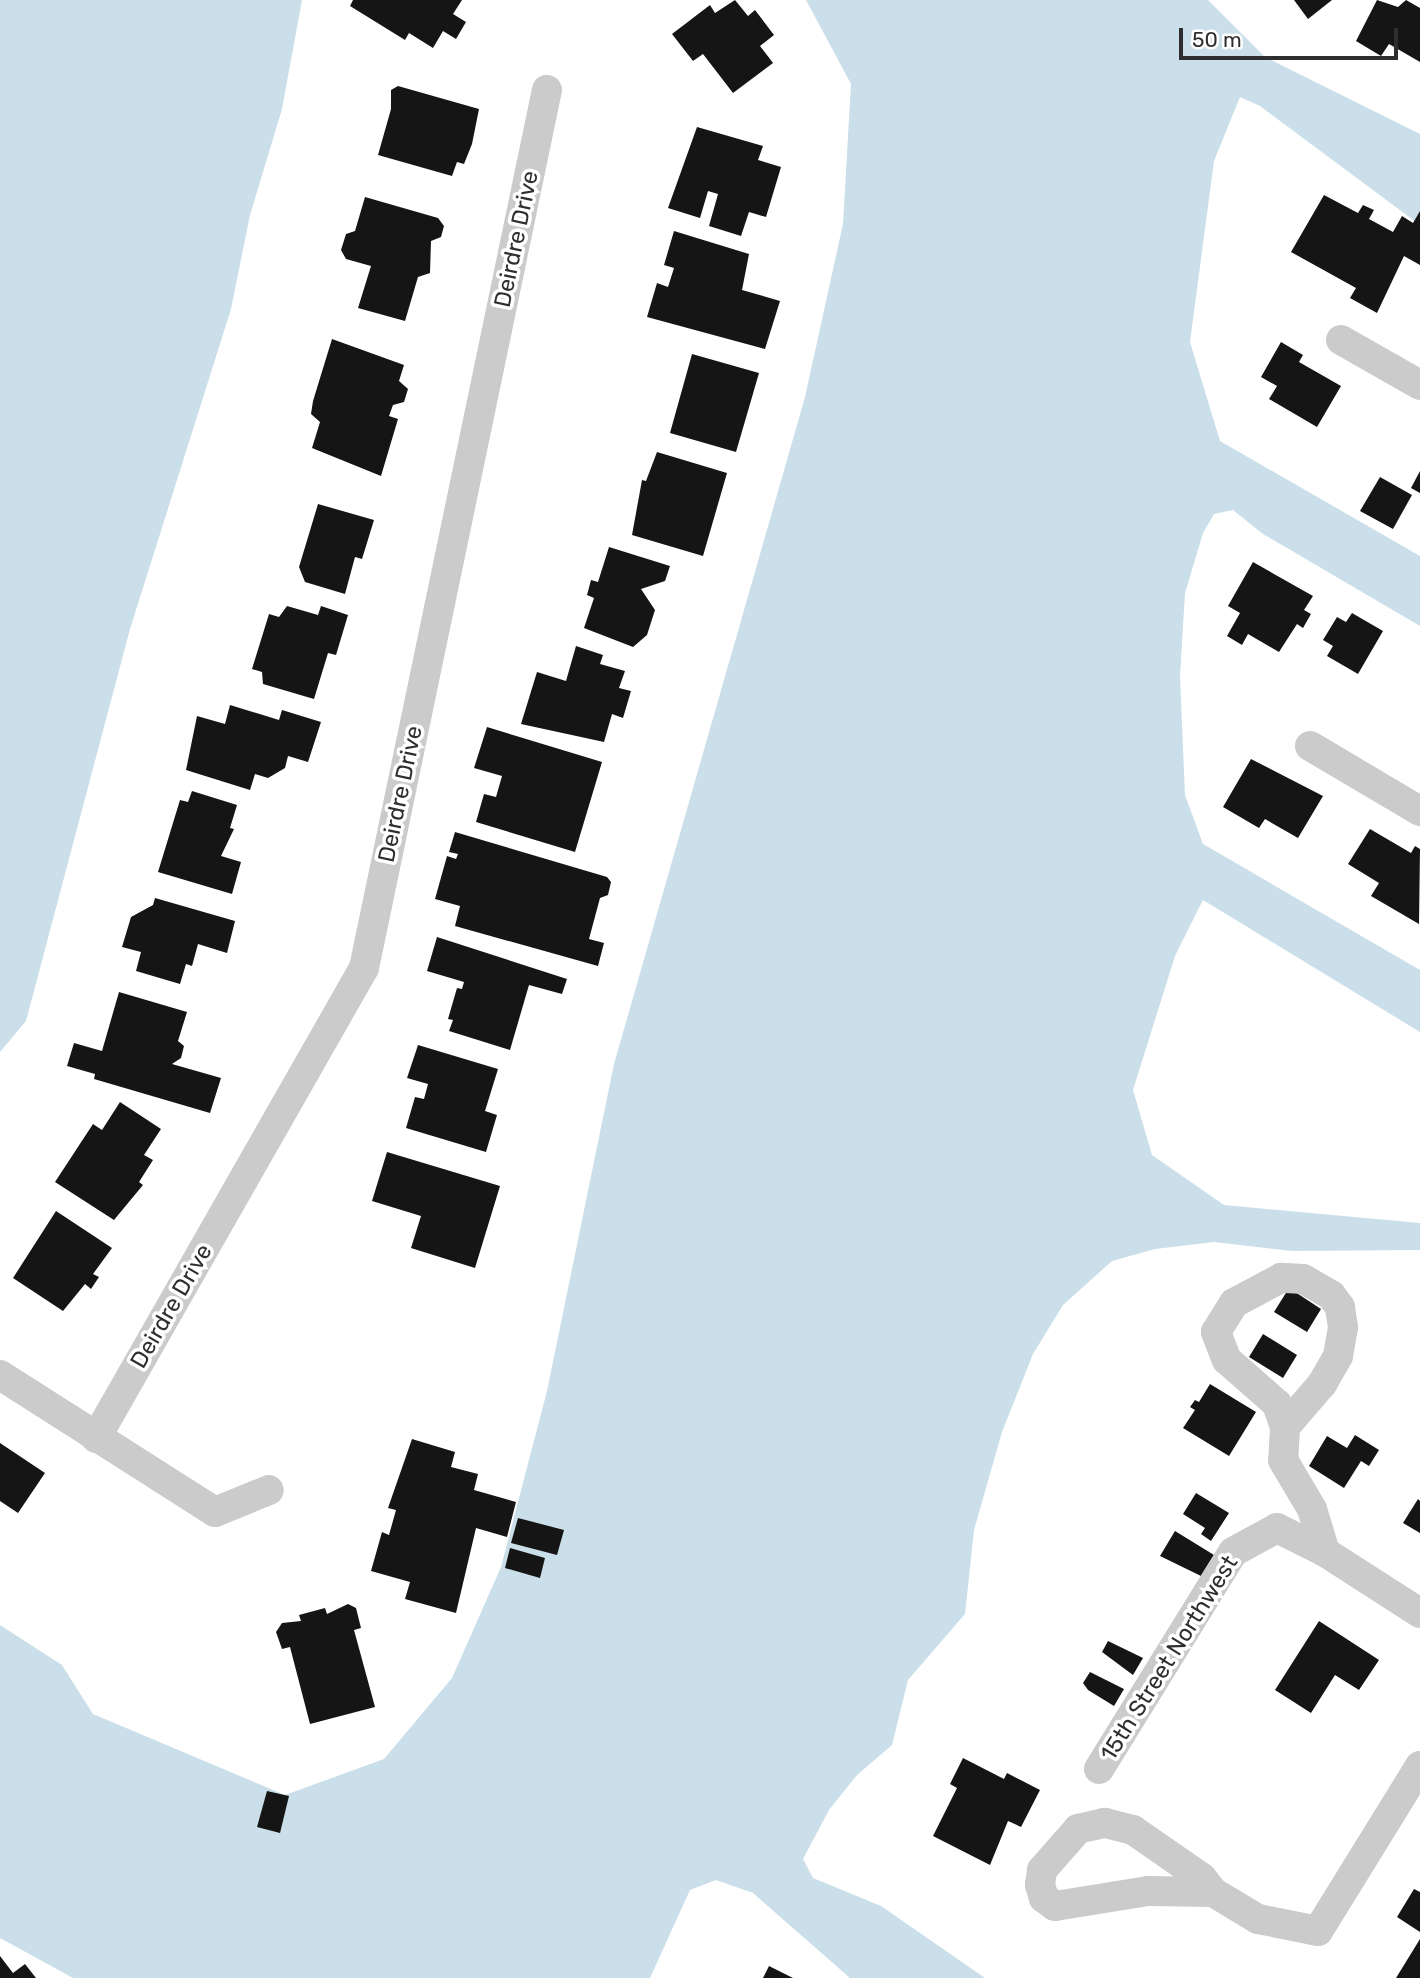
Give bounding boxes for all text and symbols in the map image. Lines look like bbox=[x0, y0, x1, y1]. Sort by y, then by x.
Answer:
scale bar bbox=[1182, 14, 1401, 58]
text: 50 m bbox=[1192, 27, 1242, 52]
street label: Deirdre Drive bbox=[488, 168, 544, 310]
street label: Deirdre Drive bbox=[372, 723, 428, 865]
street label: Deirdre Drive bbox=[124, 1239, 218, 1373]
street label: 15th Street Northwest bbox=[1095, 1550, 1243, 1766]

